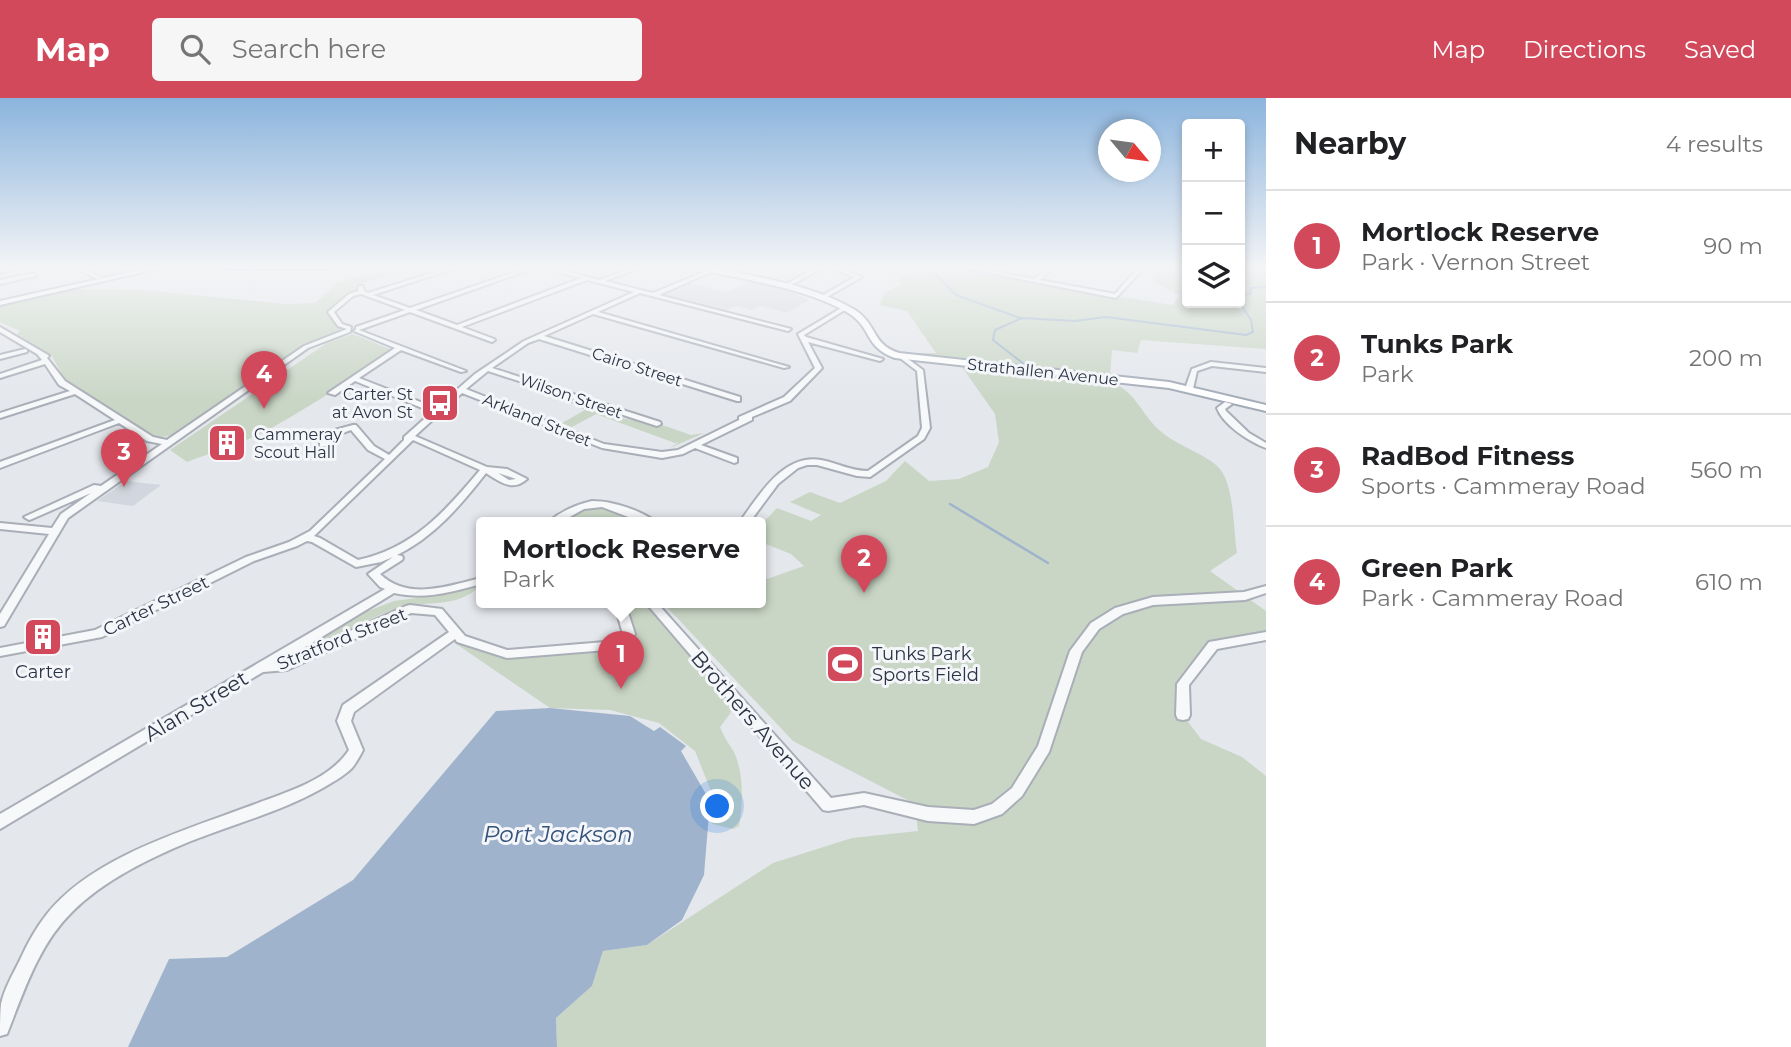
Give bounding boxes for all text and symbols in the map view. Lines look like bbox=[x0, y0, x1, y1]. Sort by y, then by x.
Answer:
search box bbox=[152, 18, 642, 81]
text: Map bbox=[35, 29, 110, 69]
icon: search bbox=[176, 30, 214, 68]
text: Search here bbox=[232, 33, 386, 65]
text: Map bbox=[1432, 35, 1485, 64]
text: Directions bbox=[1523, 35, 1646, 64]
text: Saved bbox=[1684, 35, 1756, 64]
north arrow bbox=[1098, 119, 1161, 182]
map controls bbox=[1182, 119, 1245, 308]
button: + bbox=[1182, 119, 1245, 182]
text: Nearby bbox=[1294, 125, 1406, 162]
text: 4 results bbox=[1666, 130, 1763, 158]
button: − bbox=[1182, 182, 1245, 245]
text: Mortlock Reserve bbox=[1361, 216, 1599, 248]
text: 1 bbox=[1312, 232, 1322, 260]
text: 90 m bbox=[1703, 232, 1763, 260]
button: layers bbox=[1182, 245, 1245, 308]
text: Park · Vernon Street bbox=[1361, 248, 1590, 276]
text: Tunks Park bbox=[1361, 328, 1513, 360]
street label: Cairo Street bbox=[589, 343, 685, 391]
text: 2 bbox=[1310, 344, 1324, 372]
text: 200 m bbox=[1689, 344, 1763, 372]
pin: 4 bbox=[241, 351, 287, 409]
street label: Strathallen Avenue bbox=[966, 355, 1120, 389]
text: Park bbox=[1361, 360, 1414, 388]
street label: Wilson Street bbox=[517, 370, 625, 423]
bus stop icon: Carter St at Avon St bbox=[419, 382, 461, 424]
place label: Carter St at Avon St bbox=[332, 385, 413, 422]
street label: Arkland Street bbox=[480, 390, 594, 451]
building icon: Cammeray Scout Hall bbox=[206, 422, 248, 464]
place label: Cammeray Scout Hall bbox=[254, 425, 342, 462]
pin: 3 bbox=[101, 429, 147, 487]
text: RadBod Fitness bbox=[1361, 440, 1574, 472]
text: 3 bbox=[1310, 456, 1324, 484]
text: 560 m bbox=[1690, 456, 1763, 484]
text: Sports · Cammeray Road bbox=[1361, 472, 1646, 500]
popup bbox=[476, 517, 766, 608]
text: Mortlock Reserve bbox=[502, 533, 740, 565]
pin: 2 bbox=[841, 535, 887, 593]
text: Green Park bbox=[1361, 552, 1513, 584]
text: Park bbox=[502, 565, 554, 593]
text: 4 bbox=[1309, 568, 1325, 596]
text: 610 m bbox=[1695, 568, 1763, 596]
street label: Carter Street bbox=[100, 571, 212, 641]
text: Park · Cammeray Road bbox=[1361, 584, 1624, 612]
street label: Stratford Street bbox=[274, 603, 410, 675]
building icon: Carter bbox=[22, 616, 64, 658]
pin: 1 bbox=[598, 631, 644, 689]
sports icon: Tunks Park Sports Field bbox=[824, 643, 866, 685]
place label: Tunks Park Sports Field bbox=[872, 643, 979, 686]
street label: Brothers Avenue bbox=[686, 645, 820, 795]
place label: Carter bbox=[15, 661, 71, 683]
street label: Alan Street bbox=[140, 665, 252, 747]
your location bbox=[700, 789, 734, 823]
water label: Port Jackson bbox=[483, 820, 633, 848]

